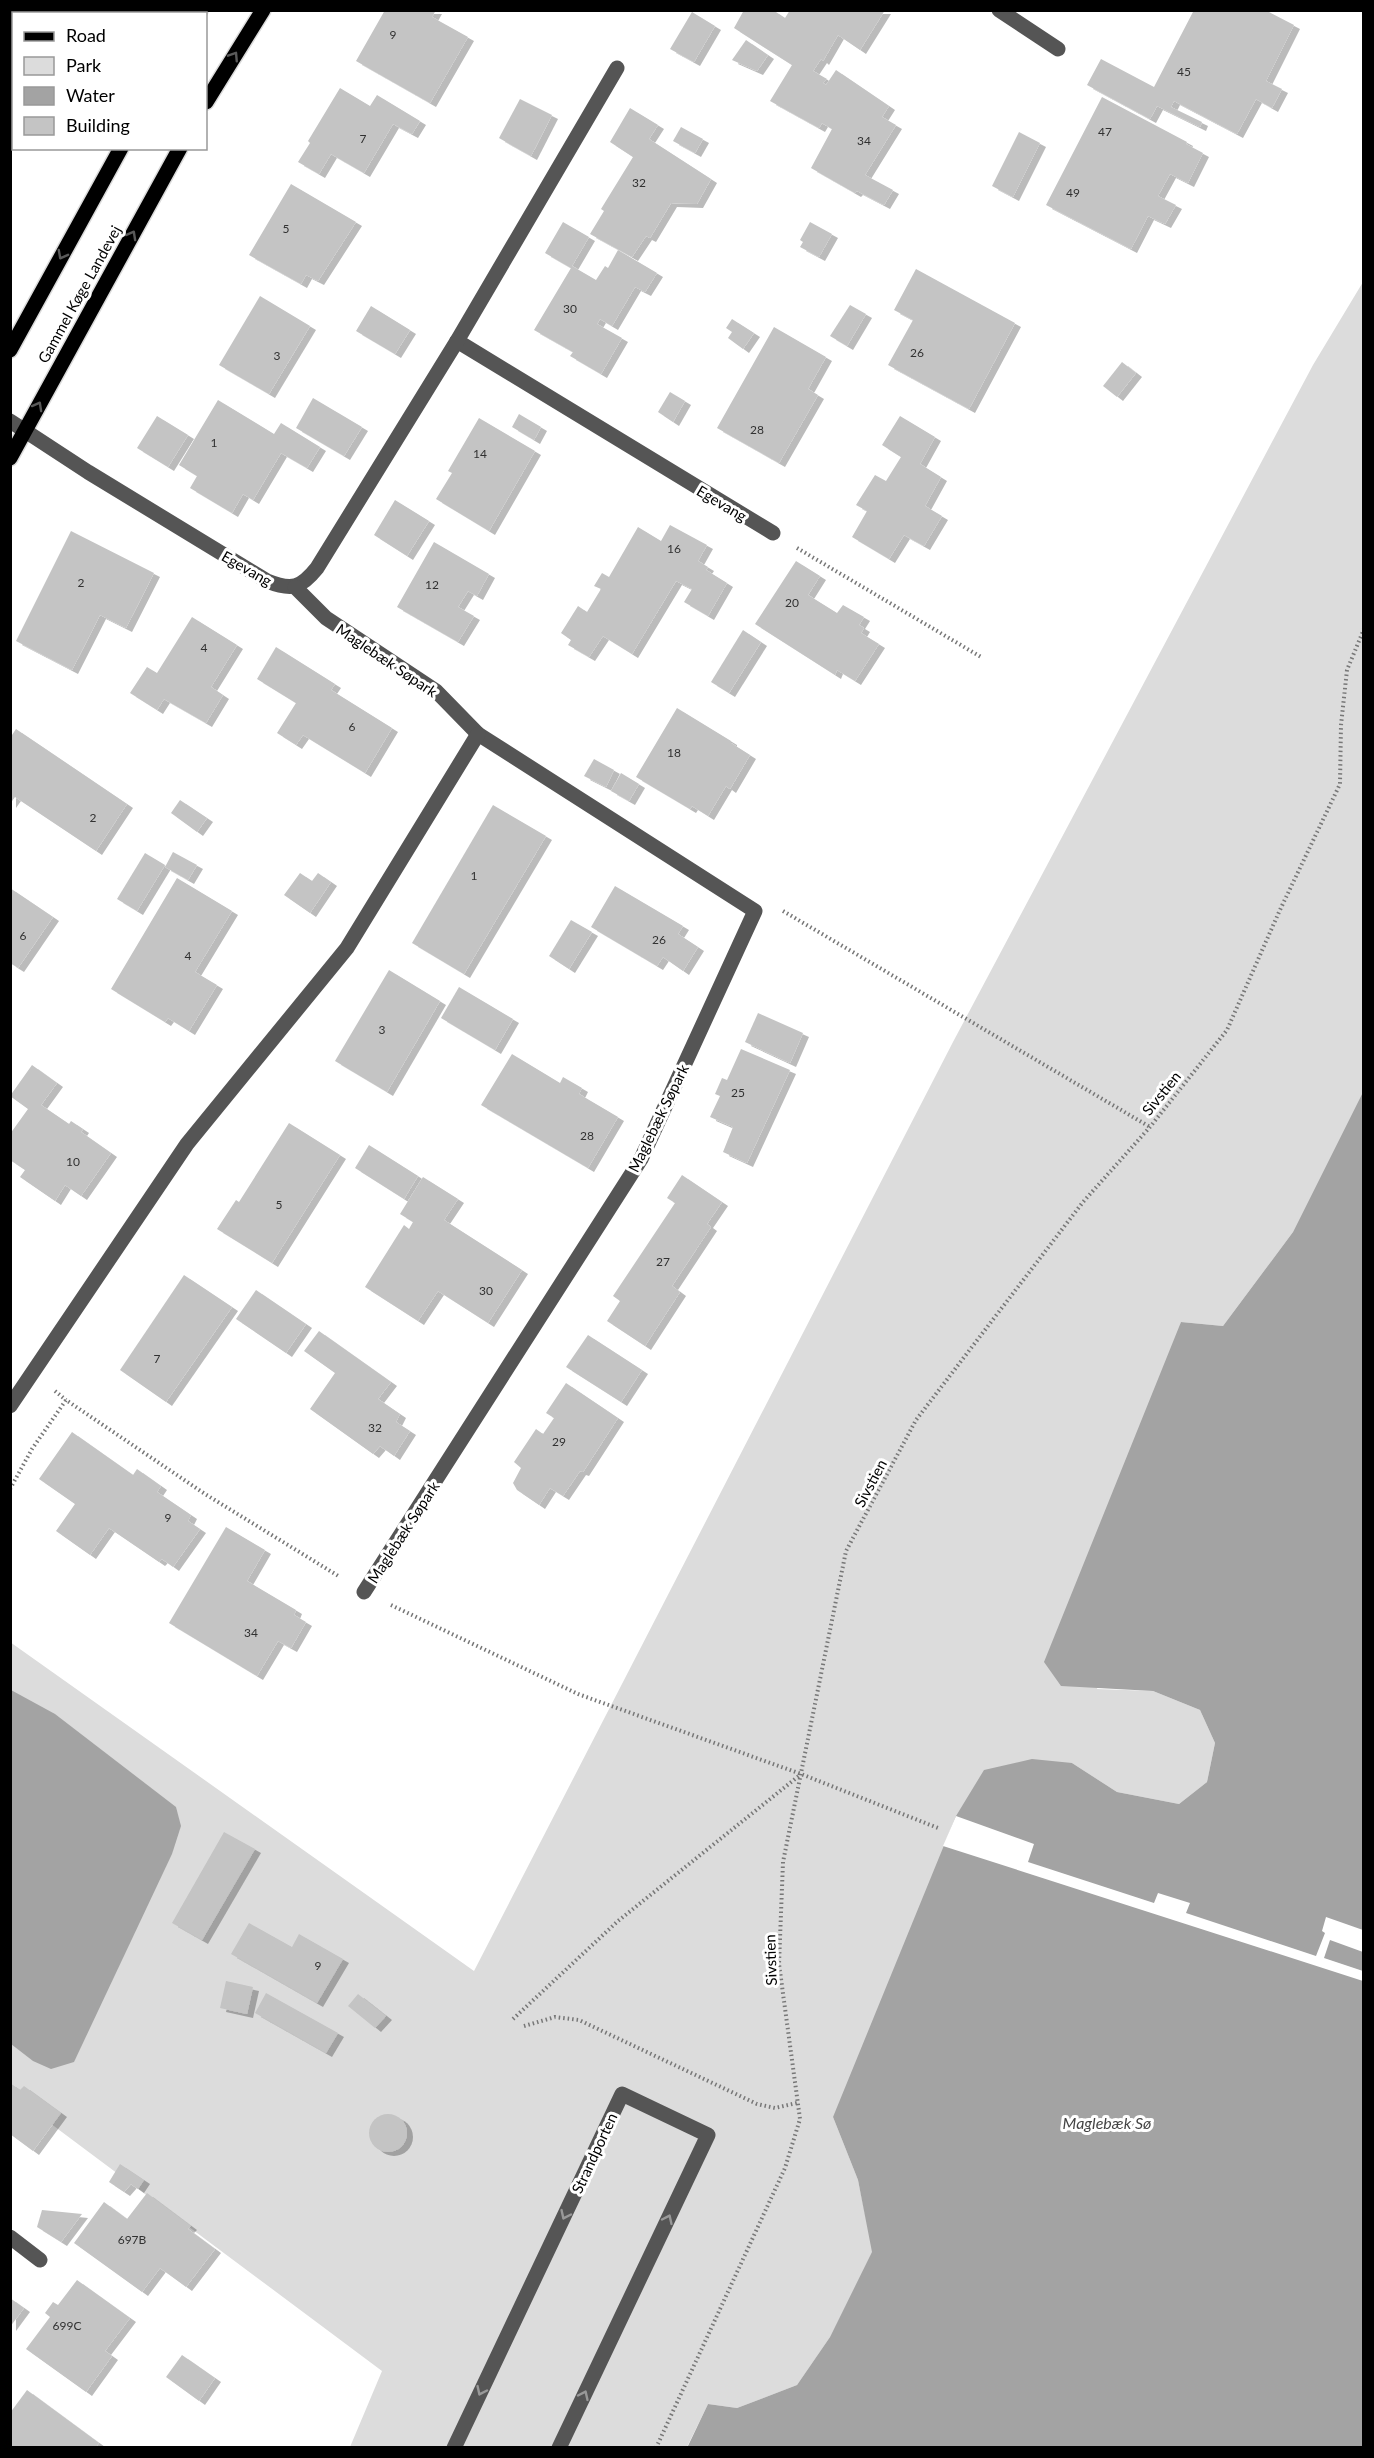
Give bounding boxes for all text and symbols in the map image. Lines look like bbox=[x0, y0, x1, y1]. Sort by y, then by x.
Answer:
legend bbox=[12, 12, 207, 150]
text: Road bbox=[66, 24, 106, 46]
house number: 9 bbox=[390, 27, 397, 42]
one-way arrow bbox=[227, 52, 238, 63]
text: Park bbox=[66, 54, 102, 76]
house number: 45 bbox=[1177, 64, 1191, 79]
text: Water bbox=[66, 84, 115, 106]
text: Building bbox=[66, 114, 130, 136]
house number: 47 bbox=[1098, 124, 1112, 139]
house number: 7 bbox=[360, 131, 367, 146]
house number: 34 bbox=[857, 133, 871, 148]
house number: 32 bbox=[632, 175, 646, 190]
house number: 49 bbox=[1066, 185, 1080, 200]
house number: 5 bbox=[283, 221, 290, 236]
street label: Gammel Køge Landevej bbox=[34, 222, 124, 366]
one-way arrow bbox=[125, 231, 136, 241]
one-way arrow bbox=[58, 248, 69, 259]
house number: 30 bbox=[563, 301, 577, 316]
house number: 26 bbox=[910, 345, 924, 360]
house number: 3 bbox=[274, 348, 281, 363]
one-way arrow bbox=[31, 402, 42, 412]
house number: 28 bbox=[750, 422, 764, 437]
house number: 1 bbox=[211, 435, 218, 450]
house number: 14 bbox=[473, 446, 487, 461]
street label: Egevang bbox=[694, 481, 750, 525]
house number: 16 bbox=[667, 541, 681, 556]
street label: Egevang bbox=[219, 546, 276, 590]
house number: 2 bbox=[78, 575, 85, 590]
house number: 12 bbox=[425, 577, 439, 592]
house number: 20 bbox=[785, 595, 799, 610]
street label: Maglebæk Søpark bbox=[333, 620, 441, 701]
house number: 4 bbox=[201, 640, 208, 655]
house number: 6 bbox=[349, 719, 356, 734]
house number: 18 bbox=[667, 745, 681, 760]
house number: 2 bbox=[90, 810, 97, 825]
house number: 1 bbox=[471, 868, 478, 883]
house number: 6 bbox=[20, 928, 27, 943]
house number: 26 bbox=[652, 932, 666, 947]
house number: 4 bbox=[185, 948, 192, 963]
house number: 3 bbox=[379, 1022, 386, 1037]
street label: Maglebæk Søpark bbox=[624, 1061, 692, 1175]
street label: Sivstien bbox=[1138, 1067, 1184, 1119]
house number: 25 bbox=[731, 1085, 745, 1100]
house number: 28 bbox=[580, 1128, 594, 1143]
house number: 10 bbox=[66, 1154, 80, 1169]
house number: 5 bbox=[276, 1197, 283, 1212]
house number: 27 bbox=[656, 1254, 670, 1269]
house number: 30 bbox=[479, 1283, 493, 1298]
house number: 7 bbox=[154, 1351, 161, 1366]
house number: 32 bbox=[368, 1420, 382, 1435]
house number: 29 bbox=[552, 1434, 566, 1449]
street label: Sivstien bbox=[850, 1456, 890, 1510]
street label: Maglebæk Søpark bbox=[363, 1477, 443, 1586]
house number: 9 bbox=[165, 1510, 172, 1525]
house number: 34 bbox=[244, 1625, 258, 1640]
street label: Sivstien bbox=[760, 1934, 780, 1986]
house number: 9 bbox=[315, 1958, 322, 1973]
street label: Strandporten bbox=[568, 2110, 620, 2196]
water label: Maglebæk Sø bbox=[1063, 2113, 1151, 2132]
one-way arrow bbox=[560, 2208, 572, 2219]
one-way arrow bbox=[660, 2214, 672, 2225]
house number: 697B bbox=[118, 2232, 147, 2247]
house number: 699C bbox=[53, 2318, 81, 2333]
one-way arrow bbox=[476, 2384, 488, 2395]
one-way arrow bbox=[576, 2390, 588, 2401]

